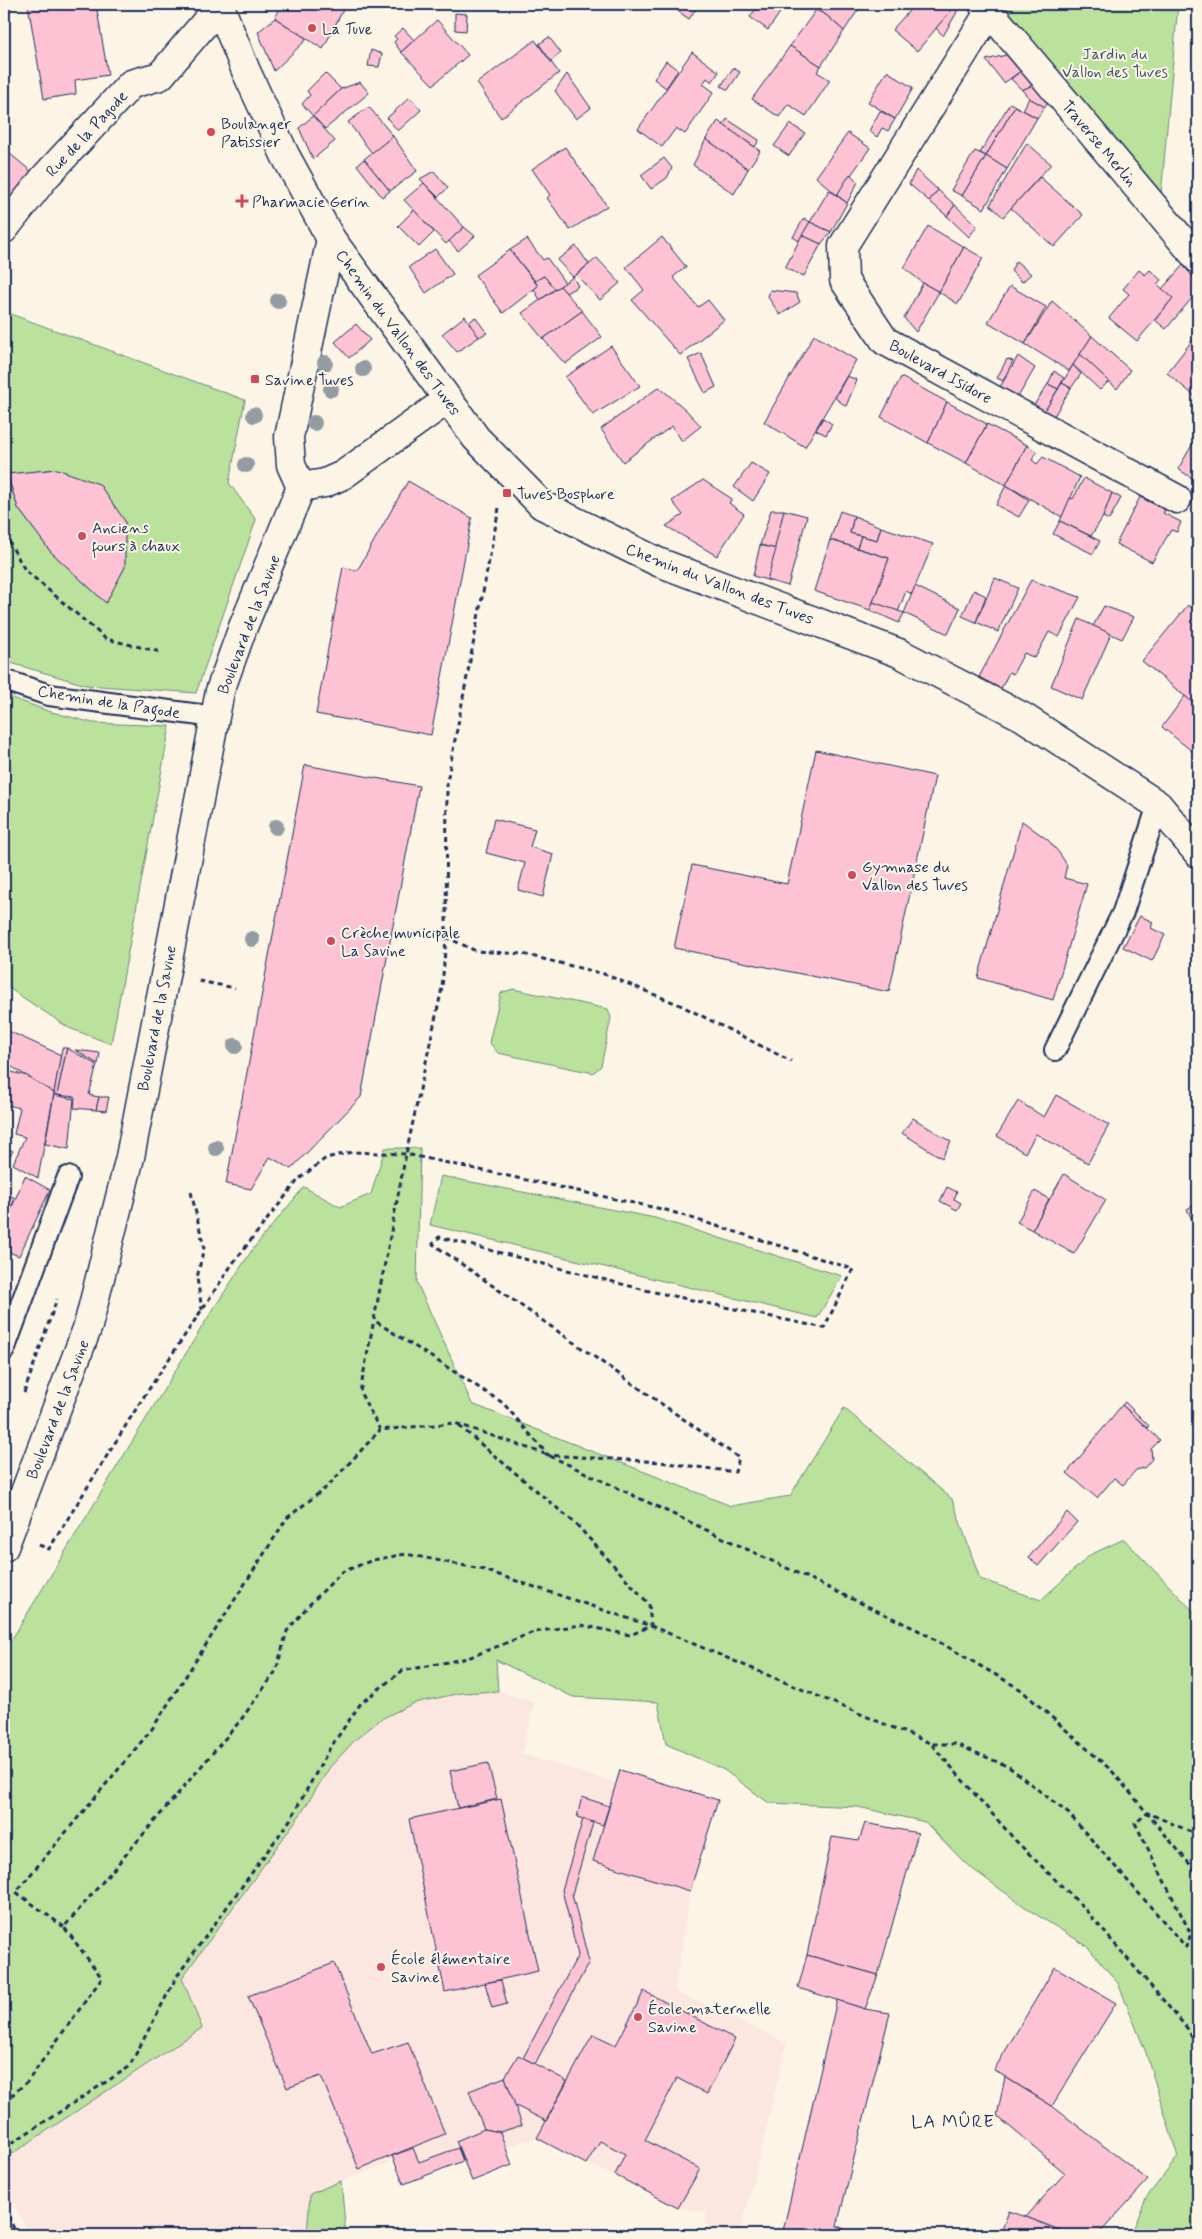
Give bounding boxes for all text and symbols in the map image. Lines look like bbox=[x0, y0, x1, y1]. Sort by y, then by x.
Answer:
place label: La Tuve bbox=[322, 19, 373, 40]
marker: La Tuve bbox=[306, 22, 318, 34]
park label: Jardin du Vallon des Tuves bbox=[1062, 44, 1168, 83]
street label: Rue de la Pagode bbox=[42, 86, 133, 182]
street label: Traverse Merlin bbox=[1056, 96, 1141, 192]
place label: Boulanger Patissier bbox=[221, 114, 291, 153]
marker: Boulanger Patissier bbox=[205, 126, 217, 138]
place label: Pharmacie Gerin bbox=[252, 192, 370, 213]
marker: Pharmacie Gerin bbox=[236, 195, 248, 207]
street label: Chemin du Vallon des Tuves bbox=[330, 246, 465, 420]
street label: Boulevard Isidore bbox=[885, 335, 996, 409]
place label: Savine Tuves bbox=[265, 370, 353, 391]
marker: Savine Tuves bbox=[249, 373, 261, 385]
place label: Tuves Bosphore bbox=[517, 484, 615, 505]
marker: Tuves Bosphore bbox=[501, 487, 513, 499]
place label: Anciens fours à chaux bbox=[92, 518, 180, 559]
marker: Anciens fours à chaux bbox=[76, 530, 88, 542]
street label: Chemin du Vallon des Tuves bbox=[622, 539, 817, 630]
street label: Boulevard de la Savine bbox=[213, 552, 286, 697]
street label: Chemin de la Pagode bbox=[36, 681, 182, 725]
place label: Gymnase du Vallon des Tuves bbox=[862, 857, 968, 896]
marker: Gymnase du Vallon des Tuves bbox=[846, 869, 858, 881]
place label: Crèche municipale La Savine bbox=[341, 923, 461, 962]
marker: Crèche municipale La Savine bbox=[325, 935, 337, 947]
street label: Boulevard de la Savine bbox=[133, 944, 182, 1093]
street label: Boulevard de la Savine bbox=[22, 1337, 95, 1482]
place label: École élémentaire Savine bbox=[391, 1949, 511, 1988]
marker: École élémentaire Savine bbox=[375, 1961, 387, 1973]
place label: École maternelle Savine bbox=[648, 1999, 772, 2038]
marker: École maternelle Savine bbox=[632, 2011, 644, 2023]
district label: LA MÛRE bbox=[911, 2110, 995, 2134]

